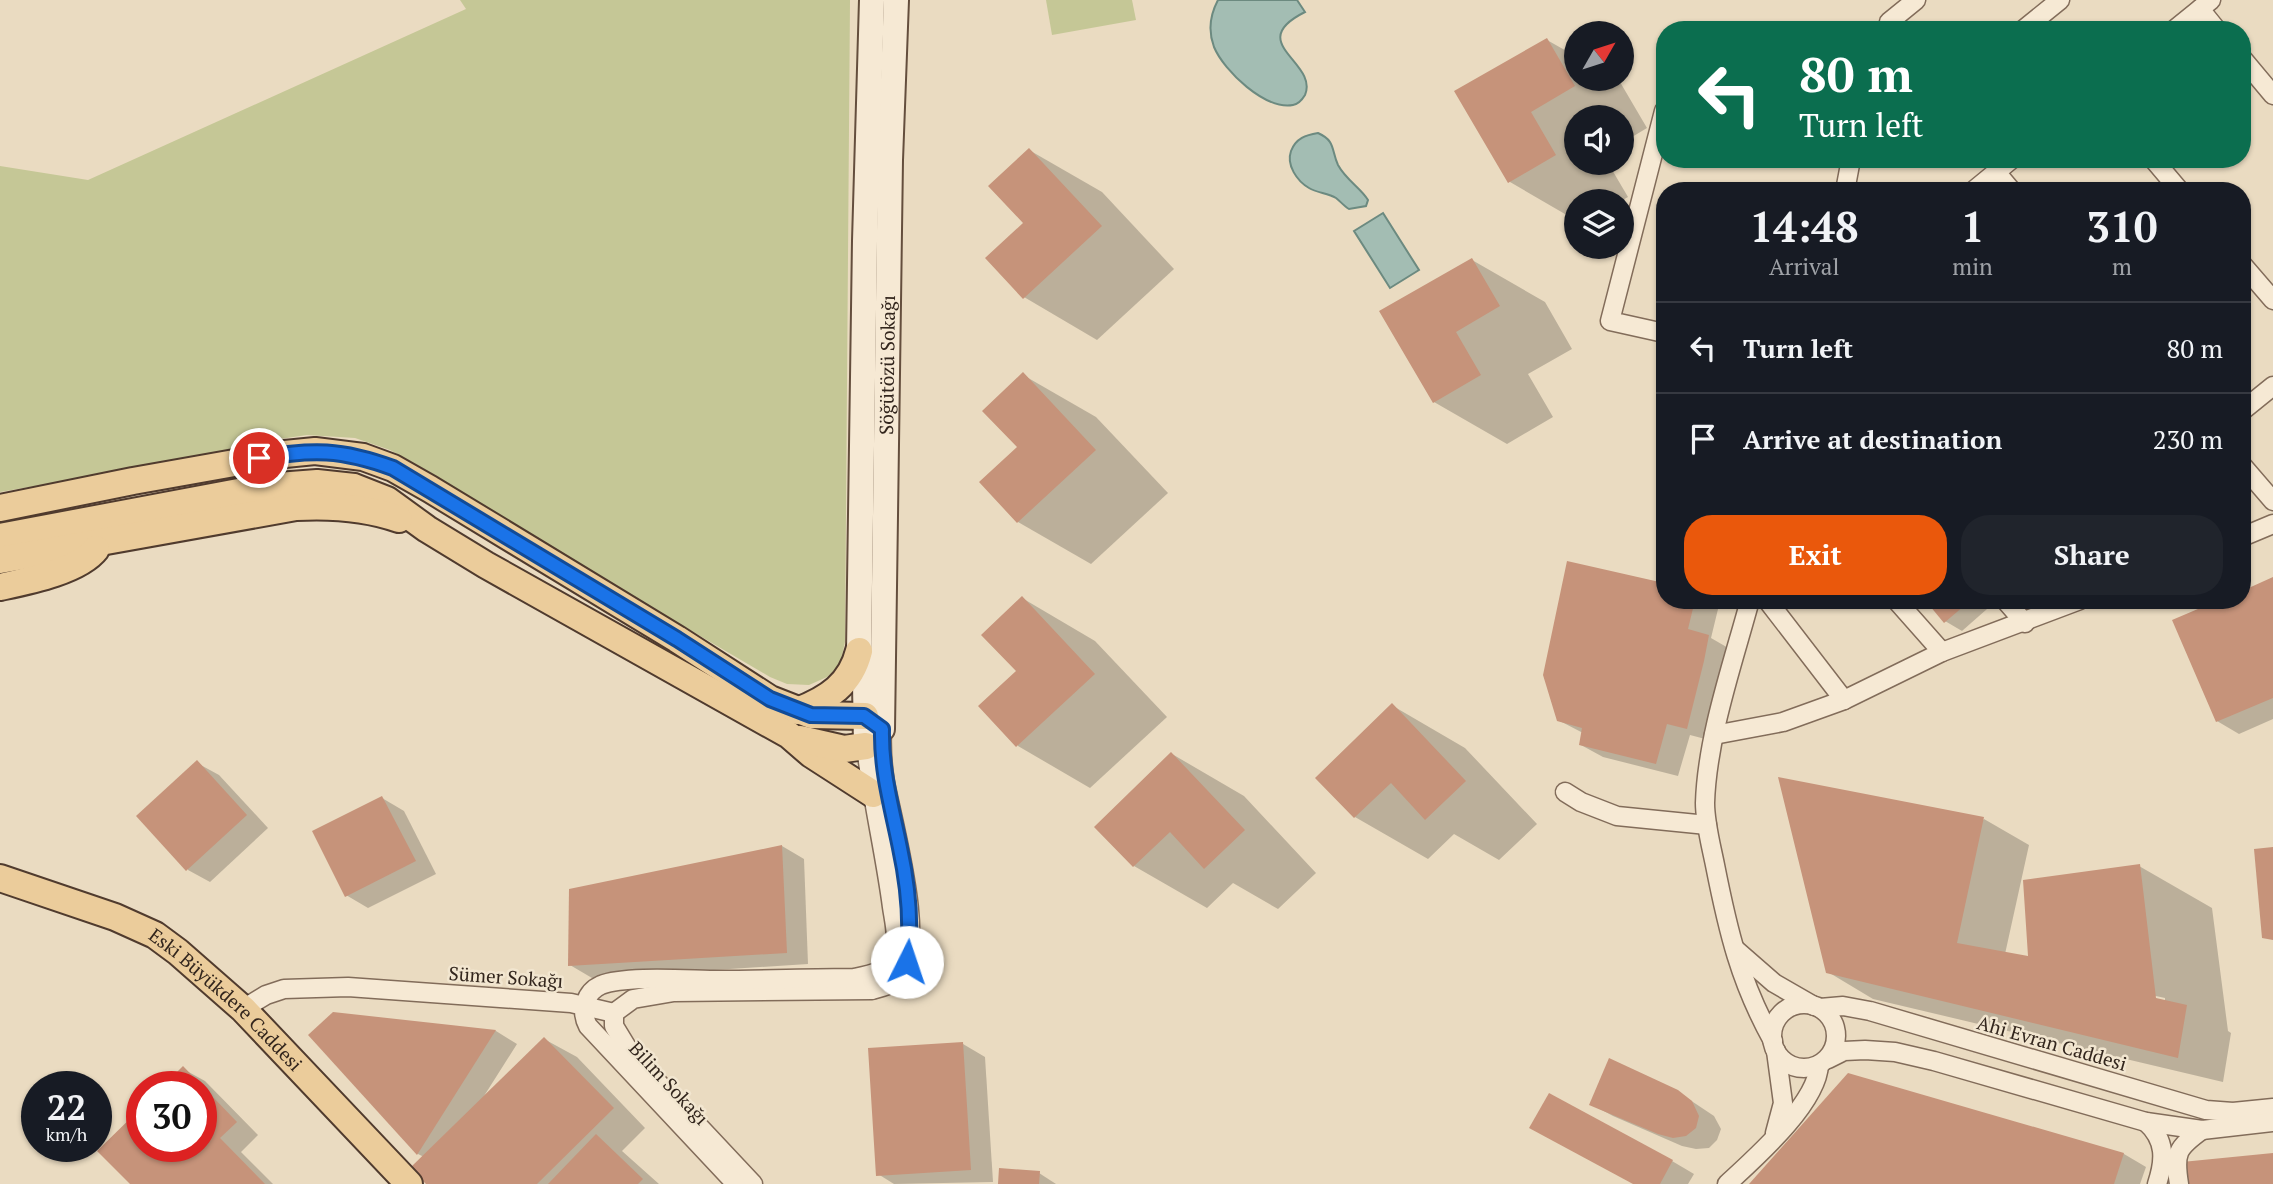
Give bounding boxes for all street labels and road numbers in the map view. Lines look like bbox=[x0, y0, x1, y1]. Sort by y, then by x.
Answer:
street label: Söğütözü Sokağı bbox=[873, 295, 900, 435]
street label: Eski Büyükdere Caddesi bbox=[144, 922, 308, 1076]
street label: Sümer Sokağı bbox=[448, 960, 564, 993]
street label: Ahi Evran Caddesi bbox=[1974, 1009, 2130, 1076]
street label: Bilim Sokağı bbox=[624, 1035, 715, 1130]

